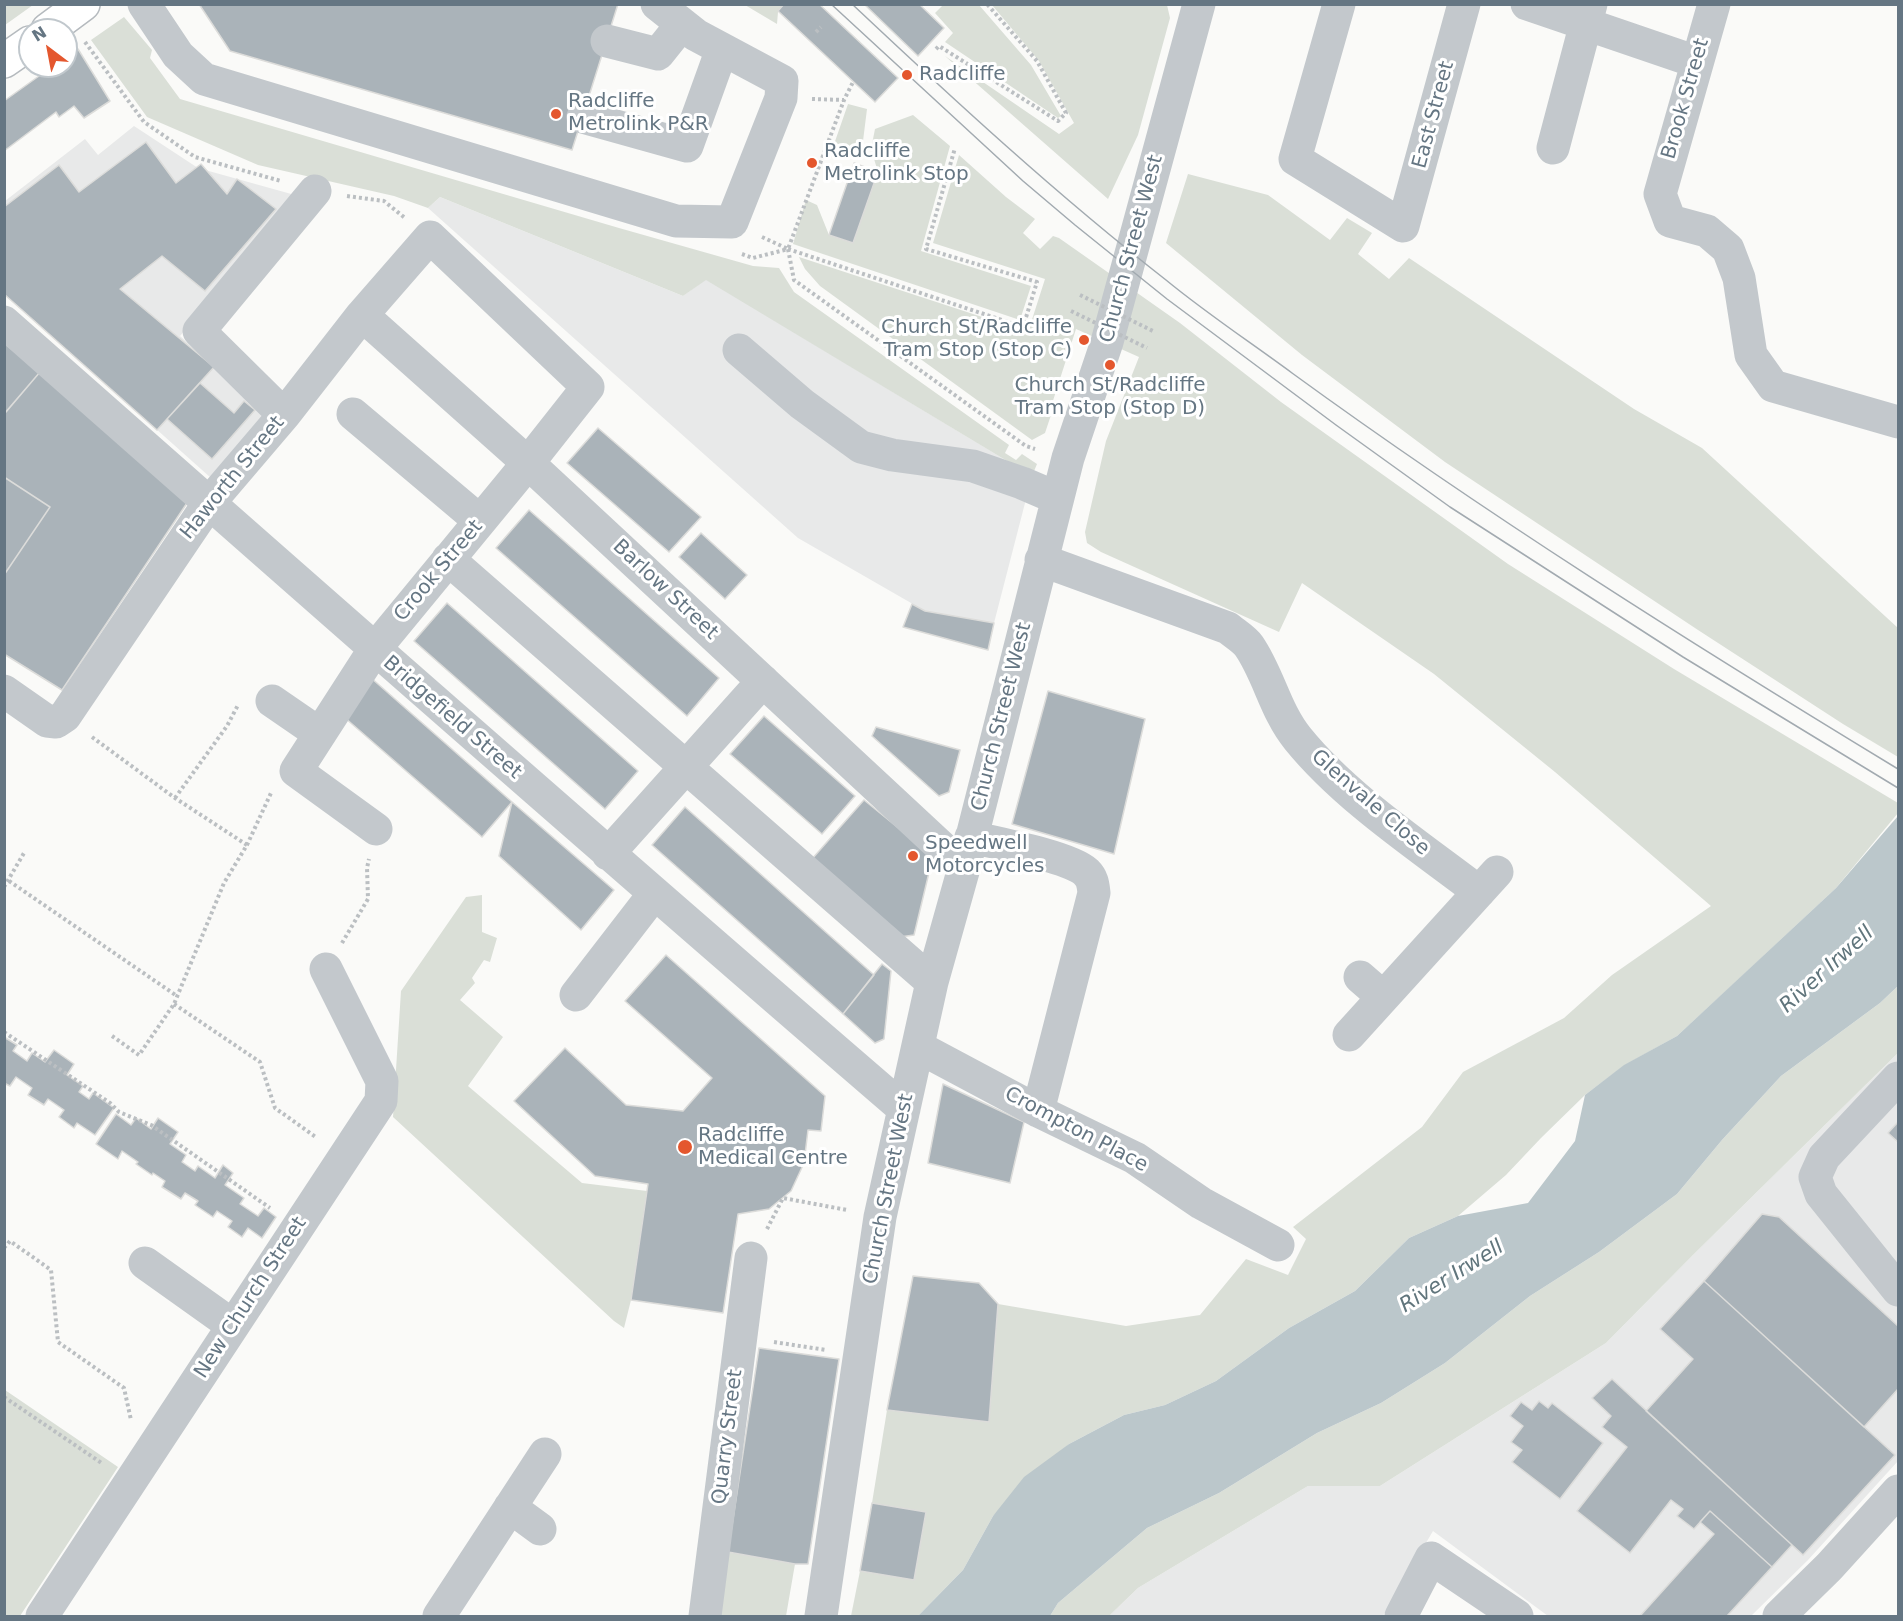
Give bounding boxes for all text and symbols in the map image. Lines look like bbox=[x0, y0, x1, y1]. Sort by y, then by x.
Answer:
north arrow bbox=[18, 18, 78, 78]
text: N bbox=[29, 22, 50, 46]
street label: Brook Street bbox=[1657, 36, 1715, 162]
street label: East Street bbox=[1408, 59, 1460, 171]
place label: Radcliffe bbox=[919, 63, 1006, 87]
marker: Radcliffe bbox=[900, 68, 914, 82]
place label: Radcliffe Metrolink P&R bbox=[568, 90, 709, 137]
marker: Radcliffe Metrolink P&R bbox=[549, 107, 563, 121]
place label: Radcliffe Metrolink Stop bbox=[824, 140, 969, 187]
street label: Church Street West bbox=[1095, 152, 1169, 346]
marker: Radcliffe Metrolink Stop bbox=[805, 156, 819, 170]
place label: Church St/Radcliffe Tram Stop (Stop C) bbox=[881, 316, 1072, 363]
marker: Church St/Radcliffe Tram Stop (Stop C) bbox=[1077, 333, 1091, 347]
marker: Church St/Radcliffe Tram Stop (Stop D) bbox=[1103, 358, 1117, 372]
place label: Church St/Radcliffe Tram Stop (Stop D) bbox=[1014, 374, 1206, 421]
street label: Haworth Street bbox=[176, 411, 290, 545]
street label: Crook Street bbox=[390, 515, 488, 627]
street label: Barlow Street bbox=[607, 535, 723, 645]
street label: Church Street West bbox=[967, 620, 1037, 814]
street label: Bridgefield Street bbox=[378, 651, 526, 785]
street label: Glenvale Close bbox=[1306, 745, 1434, 861]
place label: Speedwell Motorcycles bbox=[925, 832, 1044, 879]
marker: Speedwell Motorcycles bbox=[906, 849, 920, 863]
water label: River Irwell bbox=[1775, 921, 1879, 1019]
street label: Crompton Place bbox=[1000, 1082, 1152, 1178]
street label: Church Street West bbox=[859, 1092, 919, 1286]
place label: Radcliffe Medical Centre bbox=[698, 1124, 848, 1171]
marker: Radcliffe Medical Centre bbox=[676, 1138, 694, 1156]
street label: New Church Street bbox=[190, 1213, 312, 1383]
water label: River Irwell bbox=[1395, 1235, 1509, 1319]
street label: Quarry Street bbox=[708, 1368, 748, 1506]

